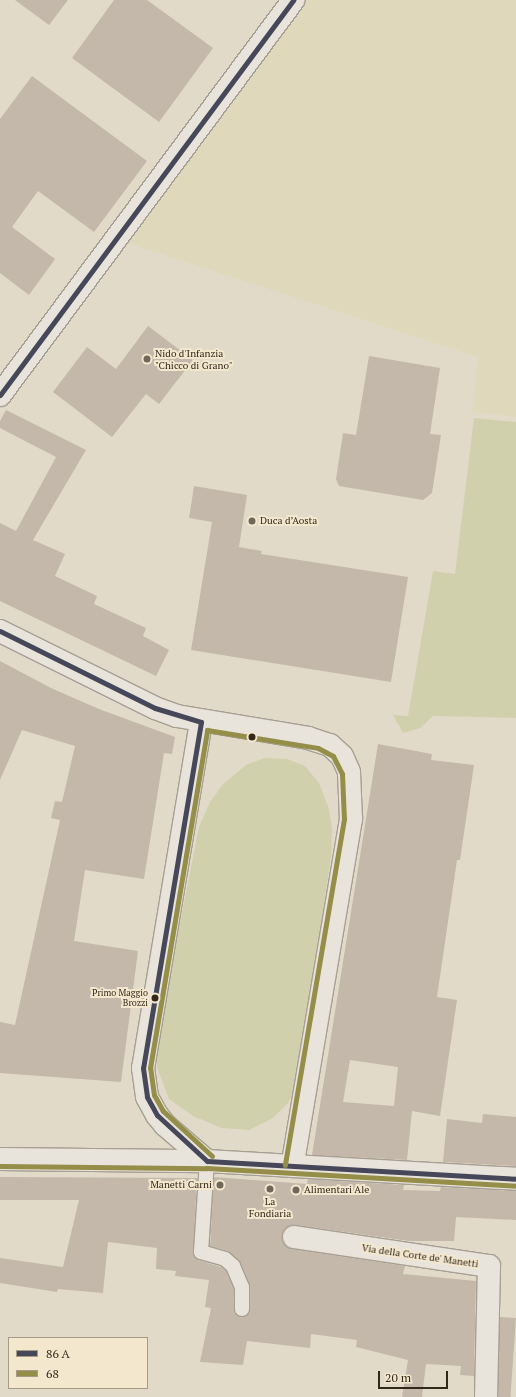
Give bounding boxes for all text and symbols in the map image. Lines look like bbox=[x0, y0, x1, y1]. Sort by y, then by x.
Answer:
place label: Nido d'Infanzia "Chicco di Grano" bbox=[155, 347, 232, 370]
marker: Nido d'Infanzia "Chicco di Grano" bbox=[142, 354, 152, 364]
place label: Duca d’Aosta bbox=[260, 515, 317, 527]
marker: Duca d’Aosta bbox=[247, 516, 257, 526]
unlabelled marker bbox=[247, 732, 257, 742]
place label: Primo Maggio Brozzi bbox=[92, 988, 148, 1009]
marker: Primo Maggio Brozzi bbox=[150, 993, 160, 1003]
place label: Manetti Carni bbox=[150, 1179, 212, 1191]
marker: Manetti Carni bbox=[215, 1180, 225, 1190]
marker: La Fondiaria bbox=[265, 1184, 275, 1194]
place label: Alimentari Ale bbox=[304, 1184, 369, 1196]
marker: Alimentari Ale bbox=[291, 1185, 301, 1195]
place label: La Fondiaria bbox=[249, 1195, 291, 1218]
street label: Via della Corte de' Manetti bbox=[361, 1242, 479, 1270]
legend bbox=[8, 1337, 148, 1389]
text: 86 A bbox=[46, 1346, 70, 1361]
scale bar bbox=[380, 1363, 450, 1389]
text: 68 bbox=[46, 1366, 59, 1381]
text: 20 m bbox=[385, 1370, 411, 1385]

